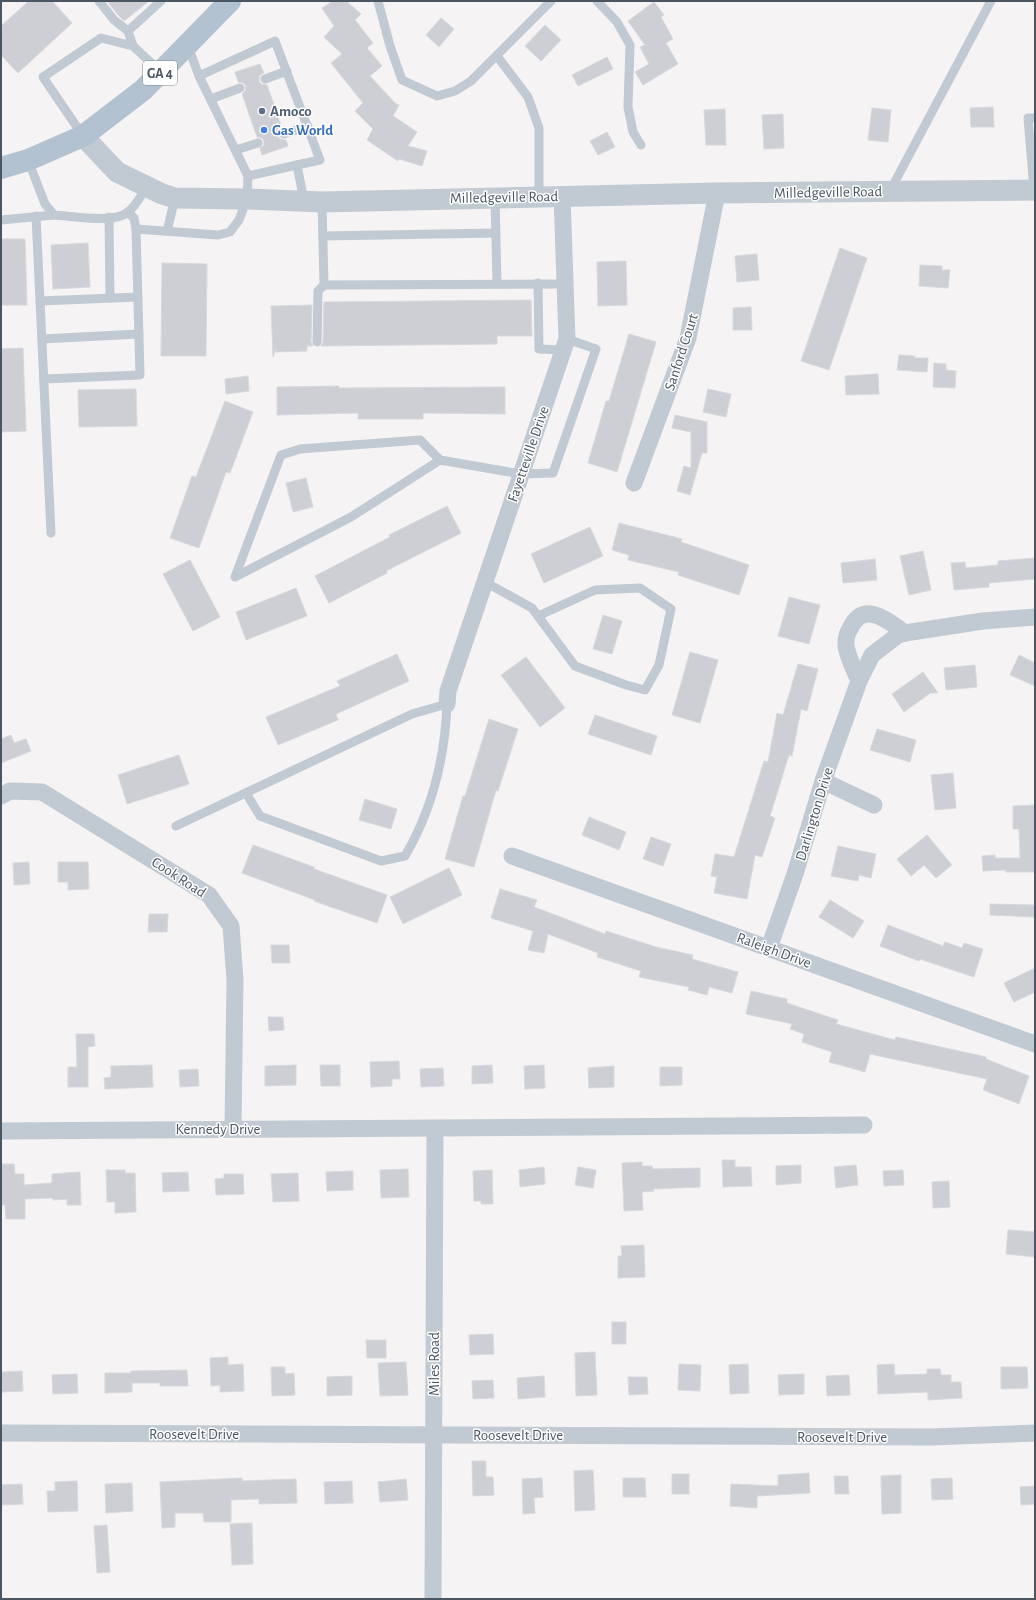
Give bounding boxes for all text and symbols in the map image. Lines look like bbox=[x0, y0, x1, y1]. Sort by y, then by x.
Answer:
road number: GA 4 bbox=[143, 61, 177, 85]
place label: Amoco bbox=[270, 104, 312, 119]
marker: Amoco bbox=[257, 106, 267, 116]
place label: Gas World bbox=[272, 123, 333, 138]
marker: Gas World bbox=[259, 125, 269, 135]
street label: Milledgeville Road bbox=[774, 184, 883, 201]
street label: Milledgeville Road bbox=[450, 189, 559, 206]
street label: Sanford Court bbox=[662, 312, 701, 392]
street label: Fayetteville Drive bbox=[505, 404, 552, 504]
street label: Darlington Drive bbox=[793, 766, 836, 863]
street label: Cook Road bbox=[149, 854, 209, 901]
street label: Raleigh Drive bbox=[735, 930, 813, 971]
street label: Kennedy Drive bbox=[176, 1122, 261, 1137]
street label: Miles Road bbox=[427, 1332, 442, 1396]
street label: Roosevelt Drive bbox=[149, 1427, 239, 1442]
street label: Roosevelt Drive bbox=[473, 1428, 563, 1443]
street label: Roosevelt Drive bbox=[797, 1430, 887, 1445]

